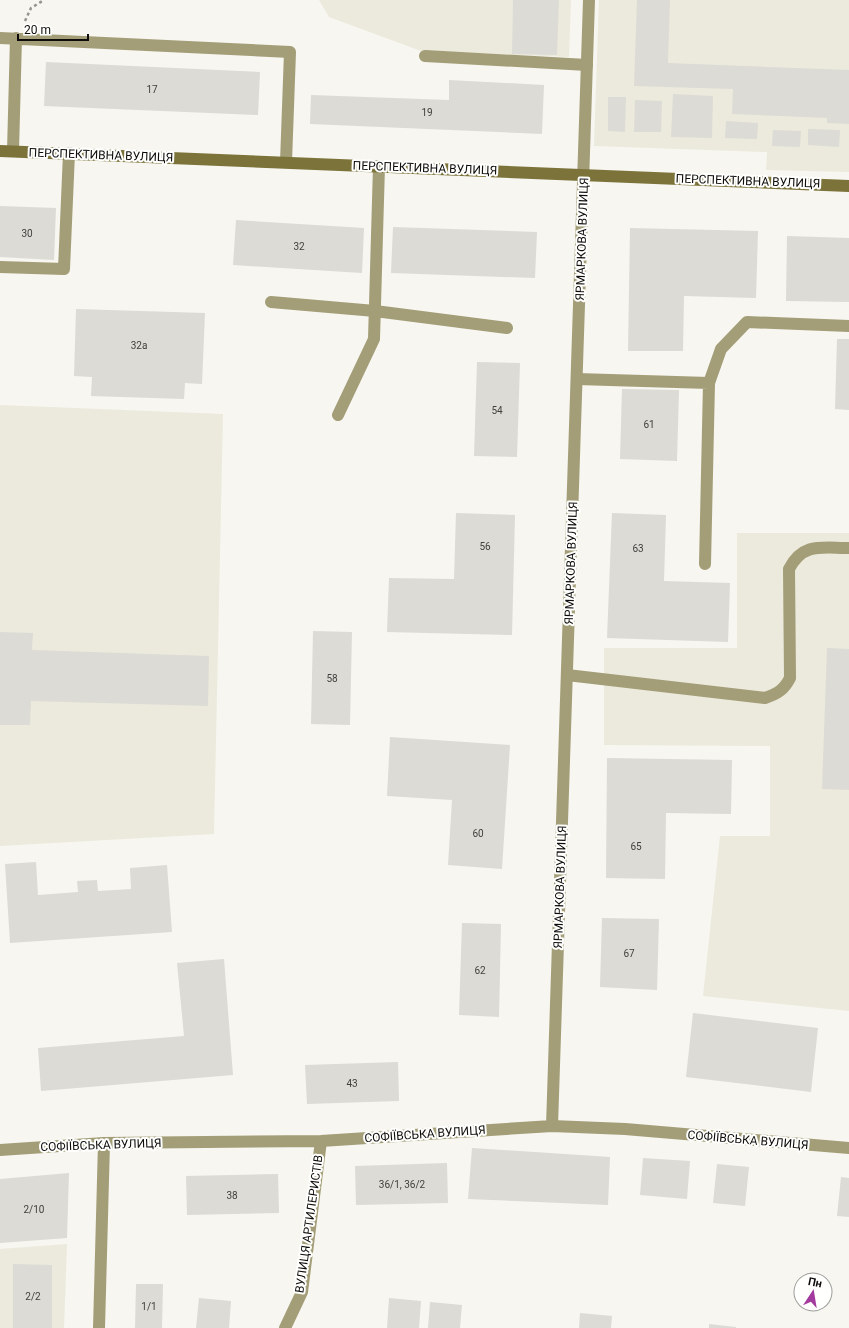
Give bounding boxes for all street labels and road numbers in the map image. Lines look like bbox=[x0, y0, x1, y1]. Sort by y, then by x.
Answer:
street label: ПЕРСПЕКТИВНА ВУЛИЦЯ bbox=[28, 145, 174, 165]
street label: ПЕРСПЕКТИВНА ВУЛИЦЯ bbox=[352, 158, 498, 178]
street label: ПЕРСПЕКТИВНА ВУЛИЦЯ bbox=[675, 171, 821, 191]
street label: ЯРМАРКОВА ВУЛИЦЯ bbox=[573, 177, 591, 301]
street label: ЯРМАРКОВА ВУЛИЦЯ bbox=[562, 501, 580, 625]
street label: ЯРМАРКОВА ВУЛИЦЯ bbox=[551, 825, 569, 949]
street label: СОФІЇВСЬКА ВУЛИЦЯ bbox=[364, 1122, 486, 1145]
street label: СОФІЇВСЬКА ВУЛИЦЯ bbox=[687, 1127, 809, 1152]
street label: СОФІЇВСЬКА ВУЛИЦЯ bbox=[40, 1135, 162, 1154]
street label: ВУЛИЦЯ АРТИЛЕРИСТІВ bbox=[292, 1154, 326, 1294]

